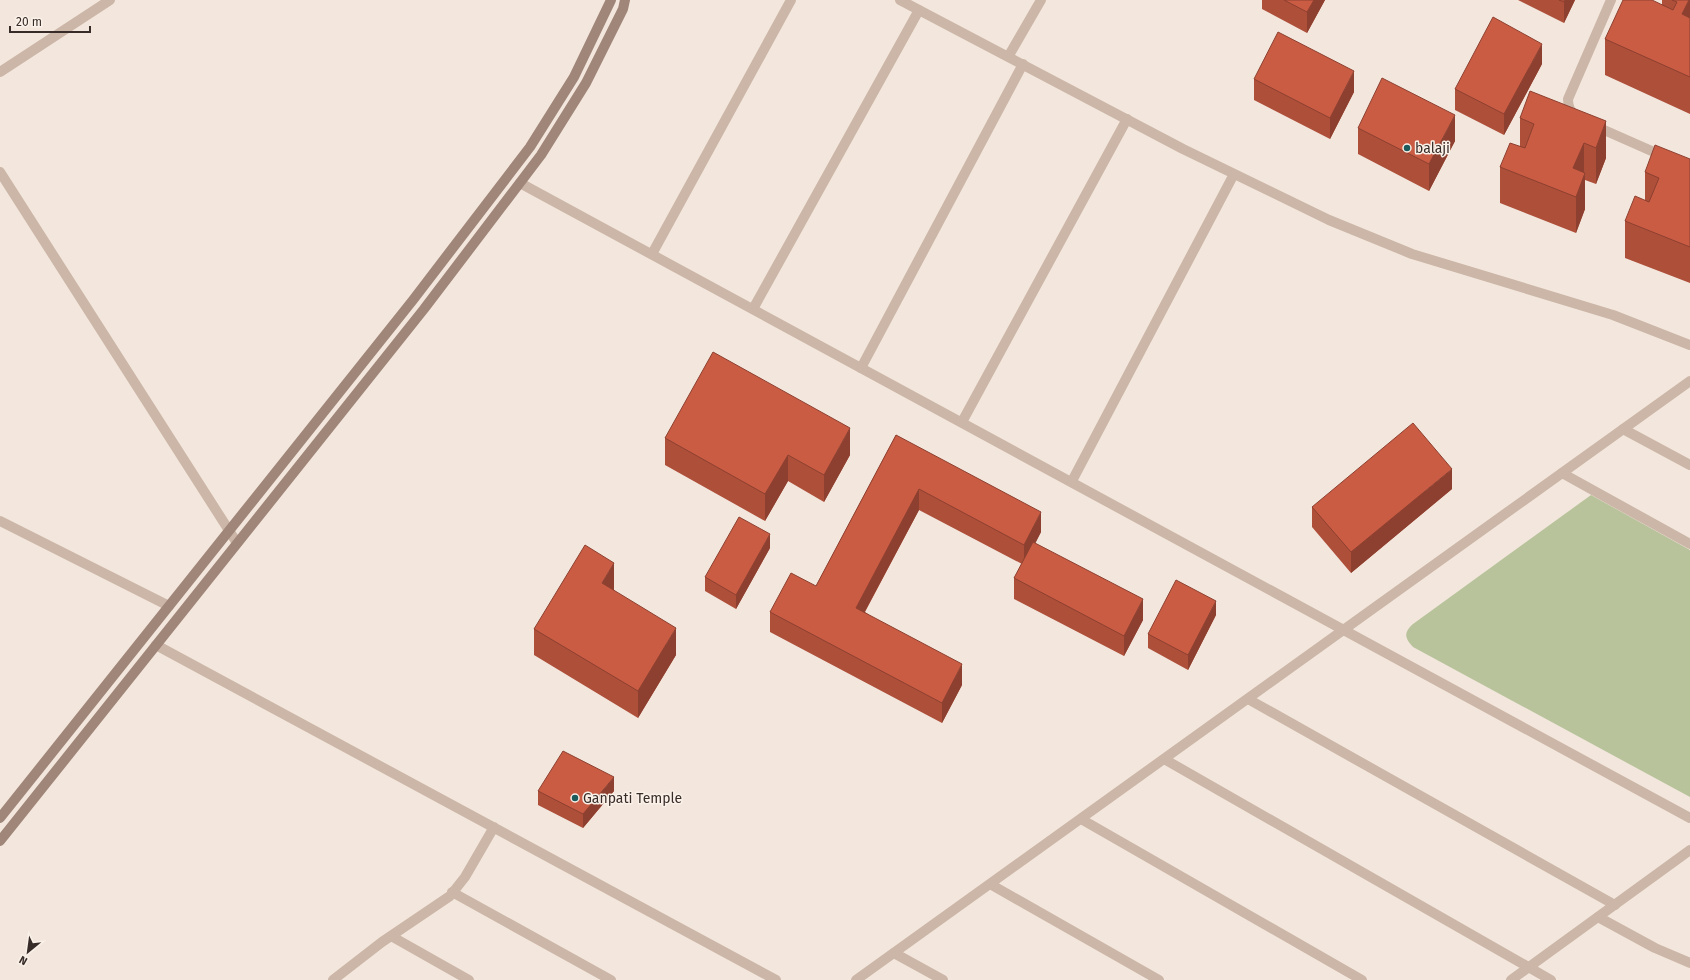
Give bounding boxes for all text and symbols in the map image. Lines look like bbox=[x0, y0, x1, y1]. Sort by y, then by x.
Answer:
scale bar bbox=[10, 8, 90, 34]
text: 20 m bbox=[16, 15, 42, 29]
place label: balaji bbox=[1415, 140, 1450, 157]
marker: balaji bbox=[1402, 143, 1412, 153]
place label: Ganpati Temple bbox=[583, 790, 682, 807]
marker: Ganpati Temple bbox=[570, 793, 580, 803]
north arrow bbox=[8, 932, 48, 972]
text: N bbox=[17, 953, 30, 968]

